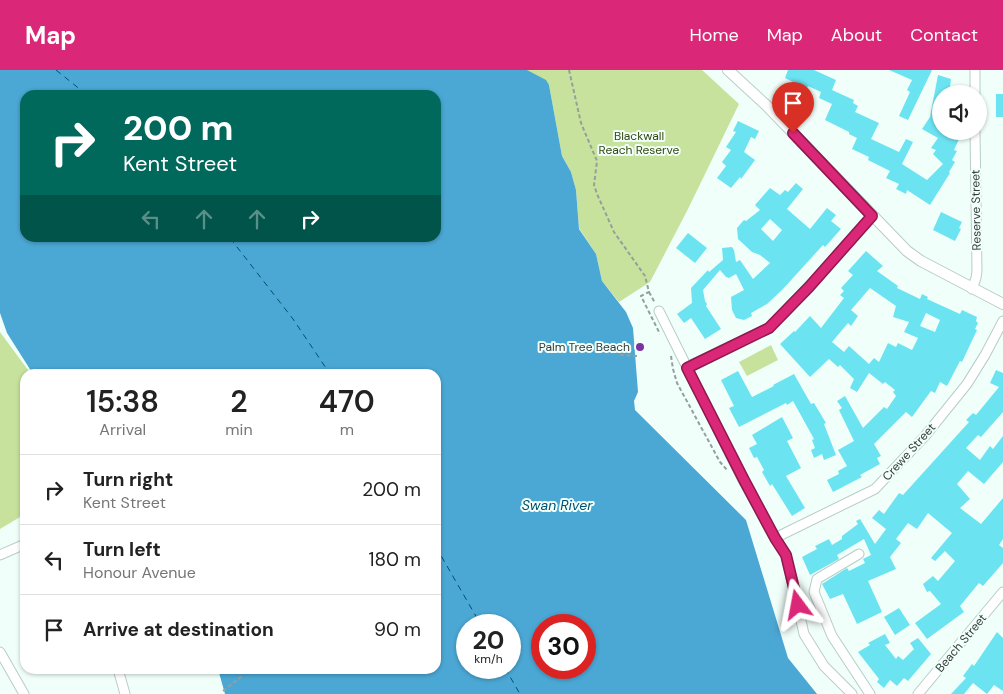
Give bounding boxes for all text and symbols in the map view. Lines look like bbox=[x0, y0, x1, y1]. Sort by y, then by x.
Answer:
text: Map bbox=[25, 20, 76, 51]
text: Home bbox=[689, 23, 739, 47]
text: Map bbox=[767, 23, 803, 47]
text: About bbox=[831, 23, 882, 47]
text: Contact bbox=[910, 23, 978, 47]
pin bbox=[772, 82, 814, 133]
map controls bbox=[932, 85, 987, 140]
button: sound bbox=[932, 85, 987, 140]
icon: arrive bbox=[779, 89, 807, 117]
text: 200 m bbox=[123, 105, 234, 151]
icon: right bbox=[40, 110, 105, 175]
park label: Blackwall Reach Reserve bbox=[599, 128, 680, 158]
text: Kent Street bbox=[123, 149, 237, 178]
street label: Reserve Street bbox=[967, 169, 985, 251]
icon: left bbox=[137, 205, 165, 233]
icon: ahead bbox=[190, 205, 218, 233]
icon: ahead bbox=[243, 205, 271, 233]
icon: right bbox=[296, 205, 324, 233]
place label: Palm Tree Beach bbox=[539, 339, 630, 355]
marker: Palm Tree Beach bbox=[634, 341, 646, 353]
text: 15:38 bbox=[86, 382, 159, 421]
text: 2 bbox=[230, 382, 248, 421]
text: 470 bbox=[319, 382, 375, 421]
text: Arrival bbox=[99, 419, 146, 440]
text: min bbox=[225, 419, 253, 440]
text: m bbox=[340, 419, 354, 440]
street label: Crewe Street bbox=[879, 420, 939, 484]
text: Turn right bbox=[83, 467, 173, 492]
icon: right bbox=[40, 476, 68, 504]
text: 200 m bbox=[362, 477, 421, 502]
text: Kent Street bbox=[83, 492, 166, 513]
water label: Swan River bbox=[522, 496, 593, 514]
text: Turn left bbox=[83, 537, 161, 562]
icon: left bbox=[40, 546, 68, 574]
text: 180 m bbox=[369, 547, 421, 572]
text: Honour Avenue bbox=[83, 562, 196, 583]
position arrow bbox=[771, 578, 823, 630]
street label: Beach Street bbox=[932, 610, 990, 676]
speed limit sign: 30 bbox=[531, 614, 596, 679]
icon: arrive bbox=[40, 616, 68, 644]
text: Arrive at destination bbox=[83, 617, 274, 642]
text: 90 m bbox=[374, 617, 421, 642]
text: 20 bbox=[473, 624, 504, 657]
text: km/h bbox=[474, 651, 503, 667]

